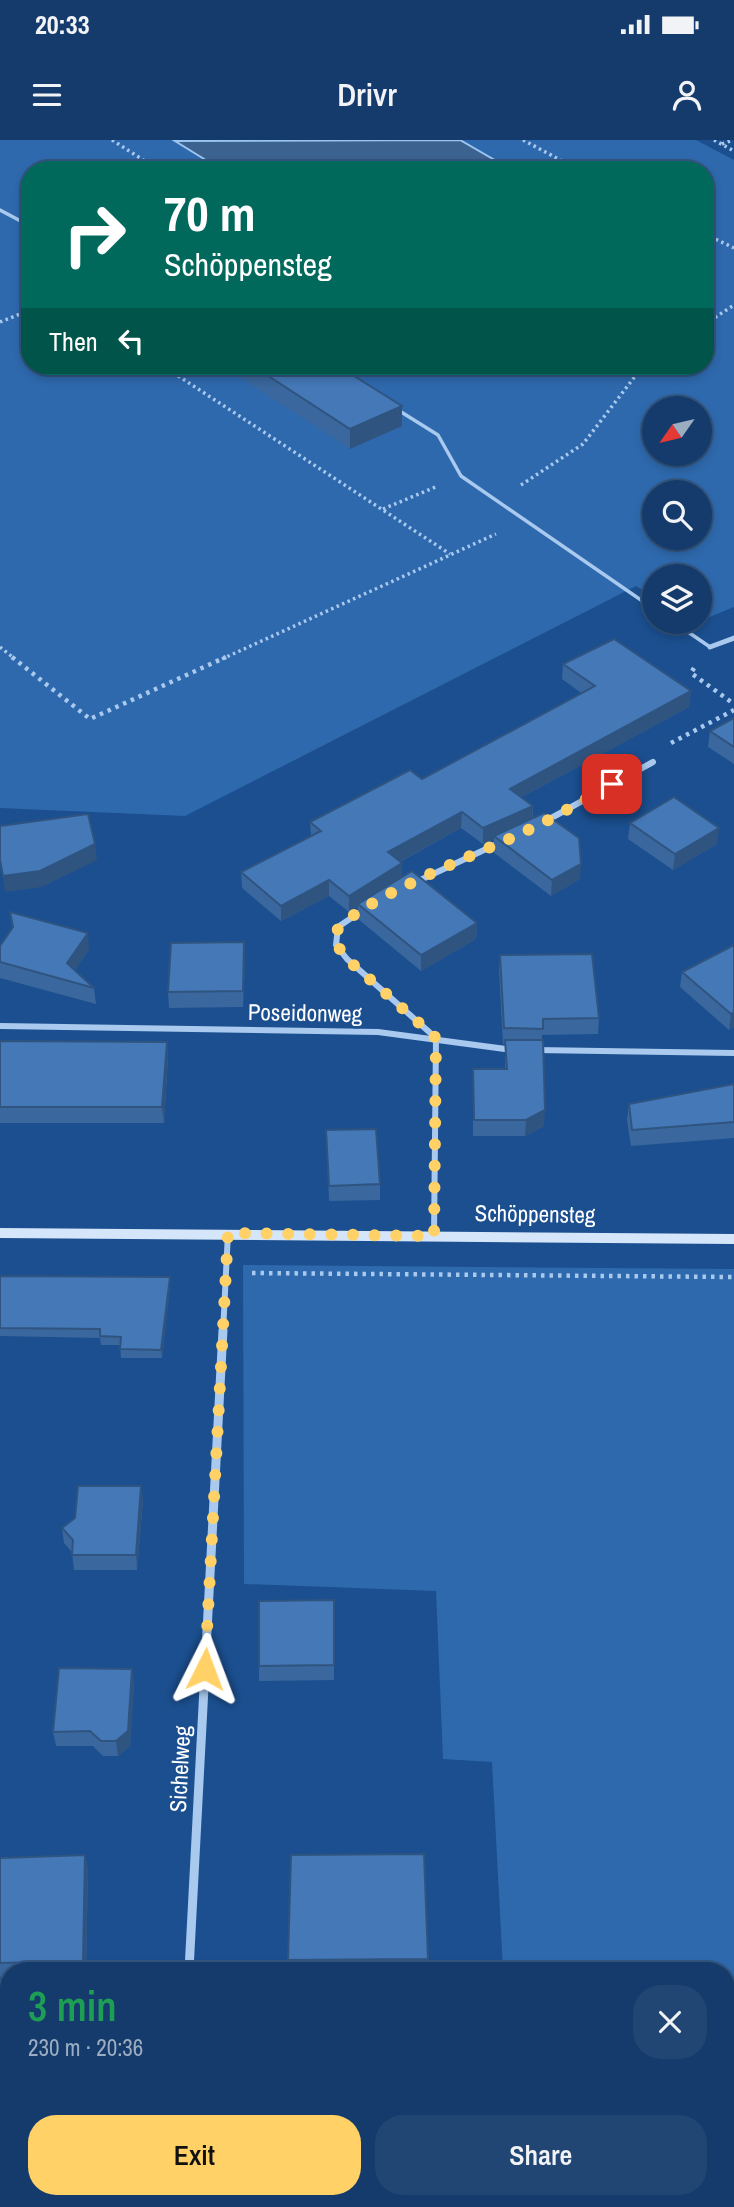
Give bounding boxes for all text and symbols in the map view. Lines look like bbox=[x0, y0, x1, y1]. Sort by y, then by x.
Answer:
text: 20:33 bbox=[35, 7, 90, 42]
text: Drivr bbox=[337, 73, 397, 116]
icon: menu bbox=[28, 76, 66, 114]
icon: person bbox=[668, 76, 706, 114]
text: 70 m bbox=[164, 180, 256, 246]
icon: right bbox=[49, 189, 140, 280]
text: Schöppensteg bbox=[164, 243, 332, 286]
icon: left bbox=[112, 322, 150, 360]
text: Then bbox=[49, 324, 98, 359]
north arrow bbox=[642, 396, 712, 466]
map controls bbox=[642, 396, 712, 634]
button: search bbox=[642, 480, 712, 550]
button: layers bbox=[642, 564, 712, 634]
pin bbox=[582, 754, 642, 814]
icon: arrive bbox=[593, 765, 631, 803]
street label: Poseidonweg bbox=[248, 996, 363, 1029]
street label: Schöppensteg bbox=[474, 1197, 596, 1230]
position arrow bbox=[168, 1632, 242, 1706]
street label: Sichelweg bbox=[162, 1724, 197, 1813]
text: 3 min bbox=[28, 1978, 117, 2034]
button: close bbox=[633, 1985, 707, 2059]
text: 230 m · 20:36 bbox=[28, 2032, 143, 2063]
button: Exit bbox=[28, 2115, 361, 2195]
button: Share bbox=[375, 2115, 707, 2195]

